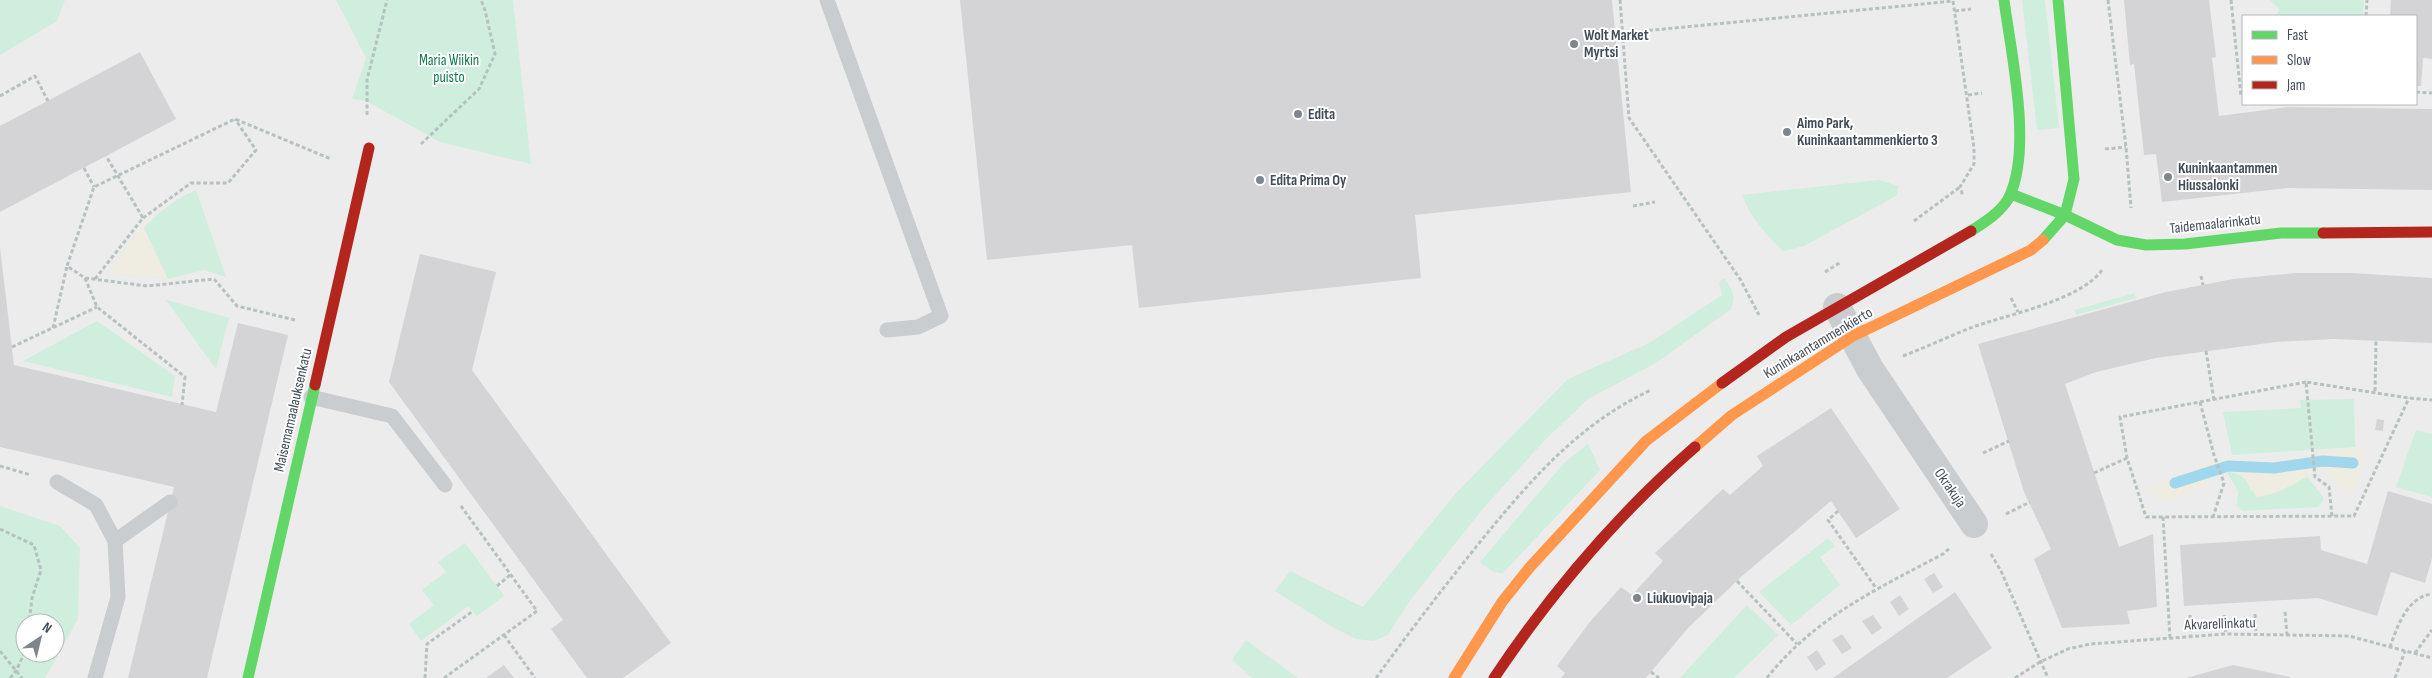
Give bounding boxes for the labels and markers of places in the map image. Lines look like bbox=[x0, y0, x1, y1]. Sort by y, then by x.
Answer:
place label: Wolt Market Myrtsi bbox=[1584, 26, 1649, 62]
marker: Wolt Market Myrtsi bbox=[1568, 38, 1580, 50]
place label: Edita bbox=[1308, 105, 1335, 124]
marker: Edita bbox=[1292, 108, 1304, 120]
place label: Aimo Park, Kuninkaantammenkierto 3 bbox=[1796, 114, 1938, 150]
marker: Aimo Park, Kuninkaantammenkierto 3 bbox=[1781, 126, 1793, 138]
place label: Kuninkaantammen Hiussalonki bbox=[2178, 159, 2278, 195]
place label: Edita Prima Oy bbox=[1270, 171, 1347, 190]
marker: Kuninkaantammen Hiussalonki bbox=[2162, 171, 2174, 183]
marker: Edita Prima Oy bbox=[1254, 174, 1266, 186]
place label: Liukuovipaja bbox=[1647, 589, 1713, 608]
marker: Liukuovipaja bbox=[1631, 592, 1643, 604]

